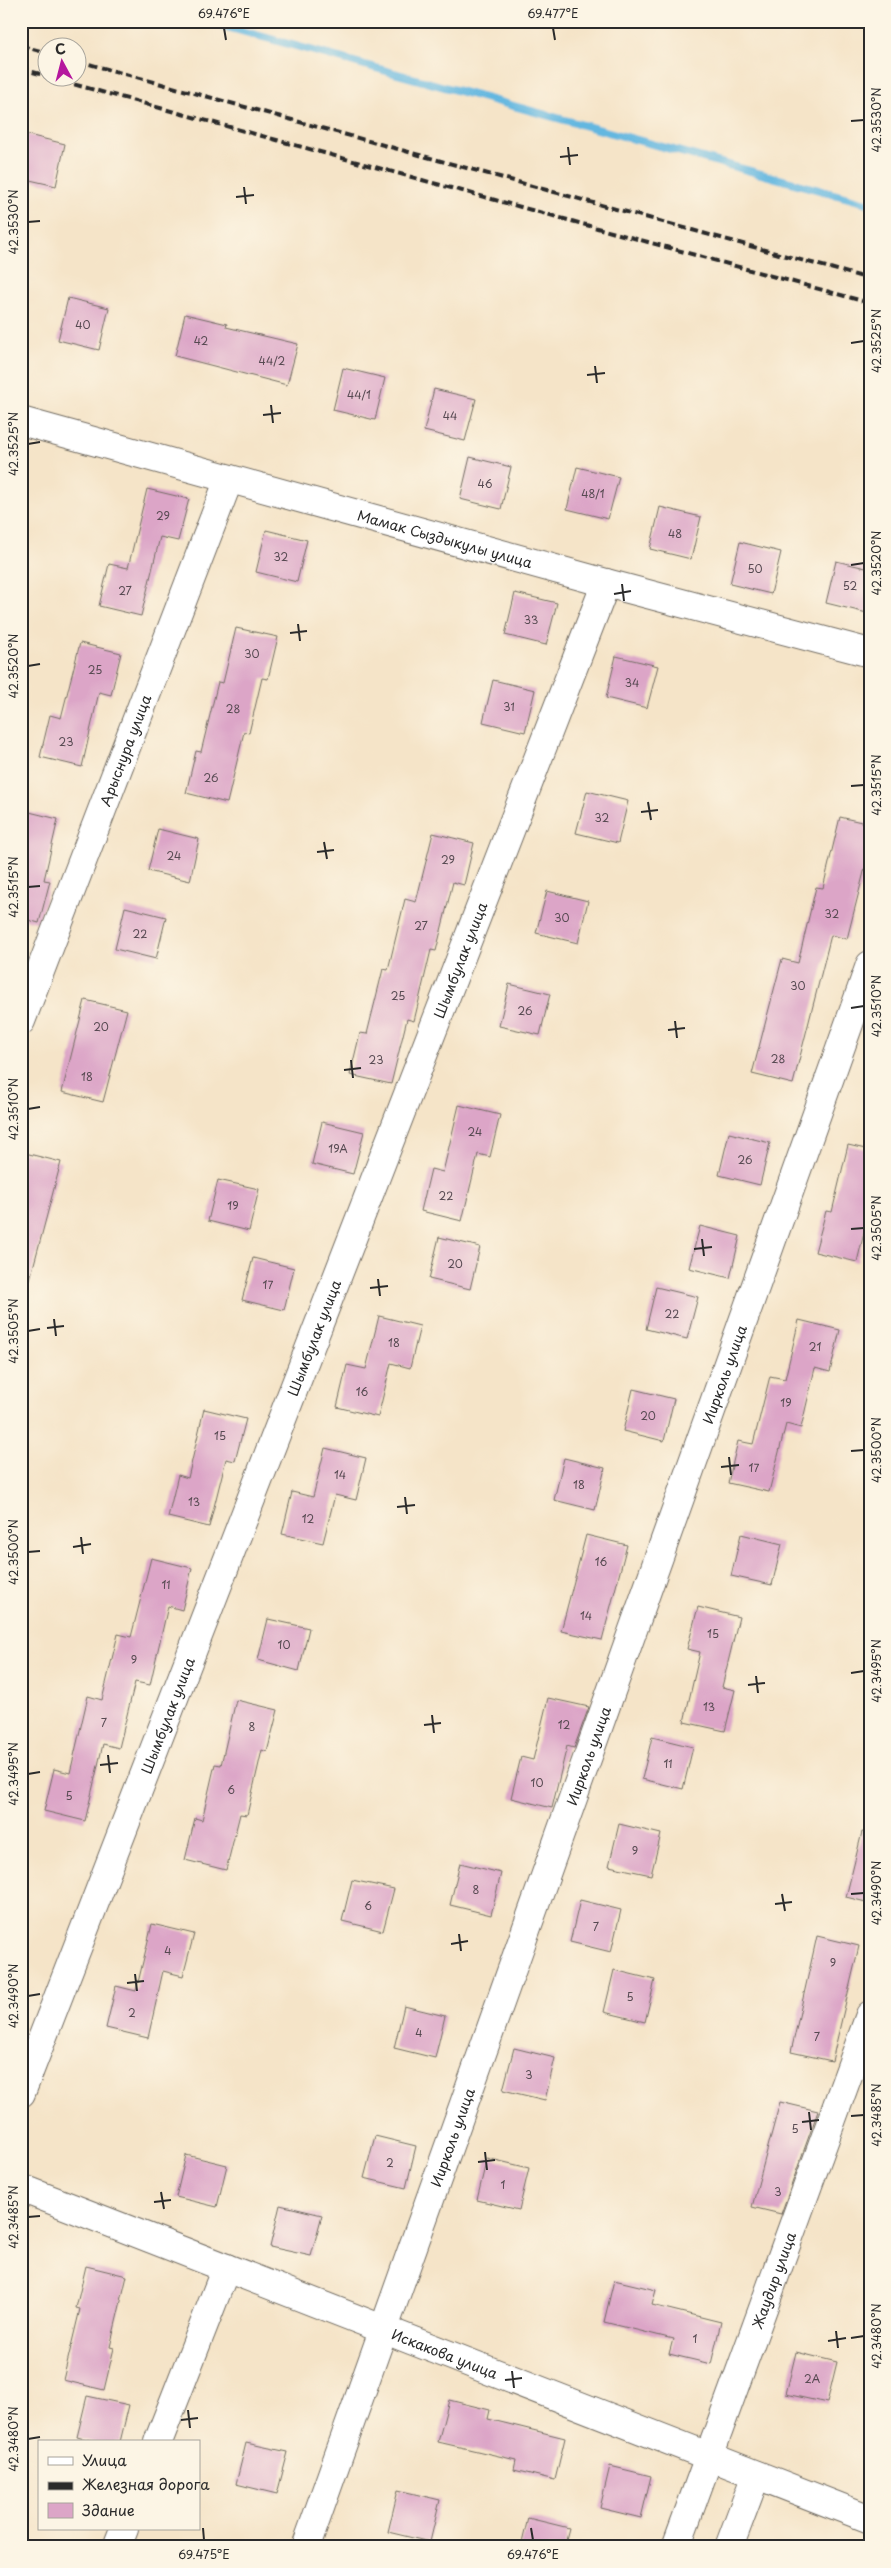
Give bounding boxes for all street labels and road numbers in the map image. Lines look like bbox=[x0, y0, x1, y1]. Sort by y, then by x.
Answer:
street label: Мамак Сыздыкулы улица bbox=[355, 504, 535, 573]
street label: Арыснура улица bbox=[94, 691, 156, 809]
street label: Шымбулак улица bbox=[428, 899, 492, 1021]
street label: Шымбулак улица bbox=[282, 1276, 346, 1399]
street label: Иирколь улица bbox=[697, 1322, 751, 1427]
street label: Шымбулак улица bbox=[135, 1654, 199, 1777]
street label: Иирколь улица bbox=[561, 1703, 615, 1808]
street label: Иирколь улица bbox=[425, 2085, 479, 2190]
street label: Жаудир улица bbox=[746, 2229, 801, 2332]
street label: Искакова улица bbox=[389, 2323, 501, 2384]

